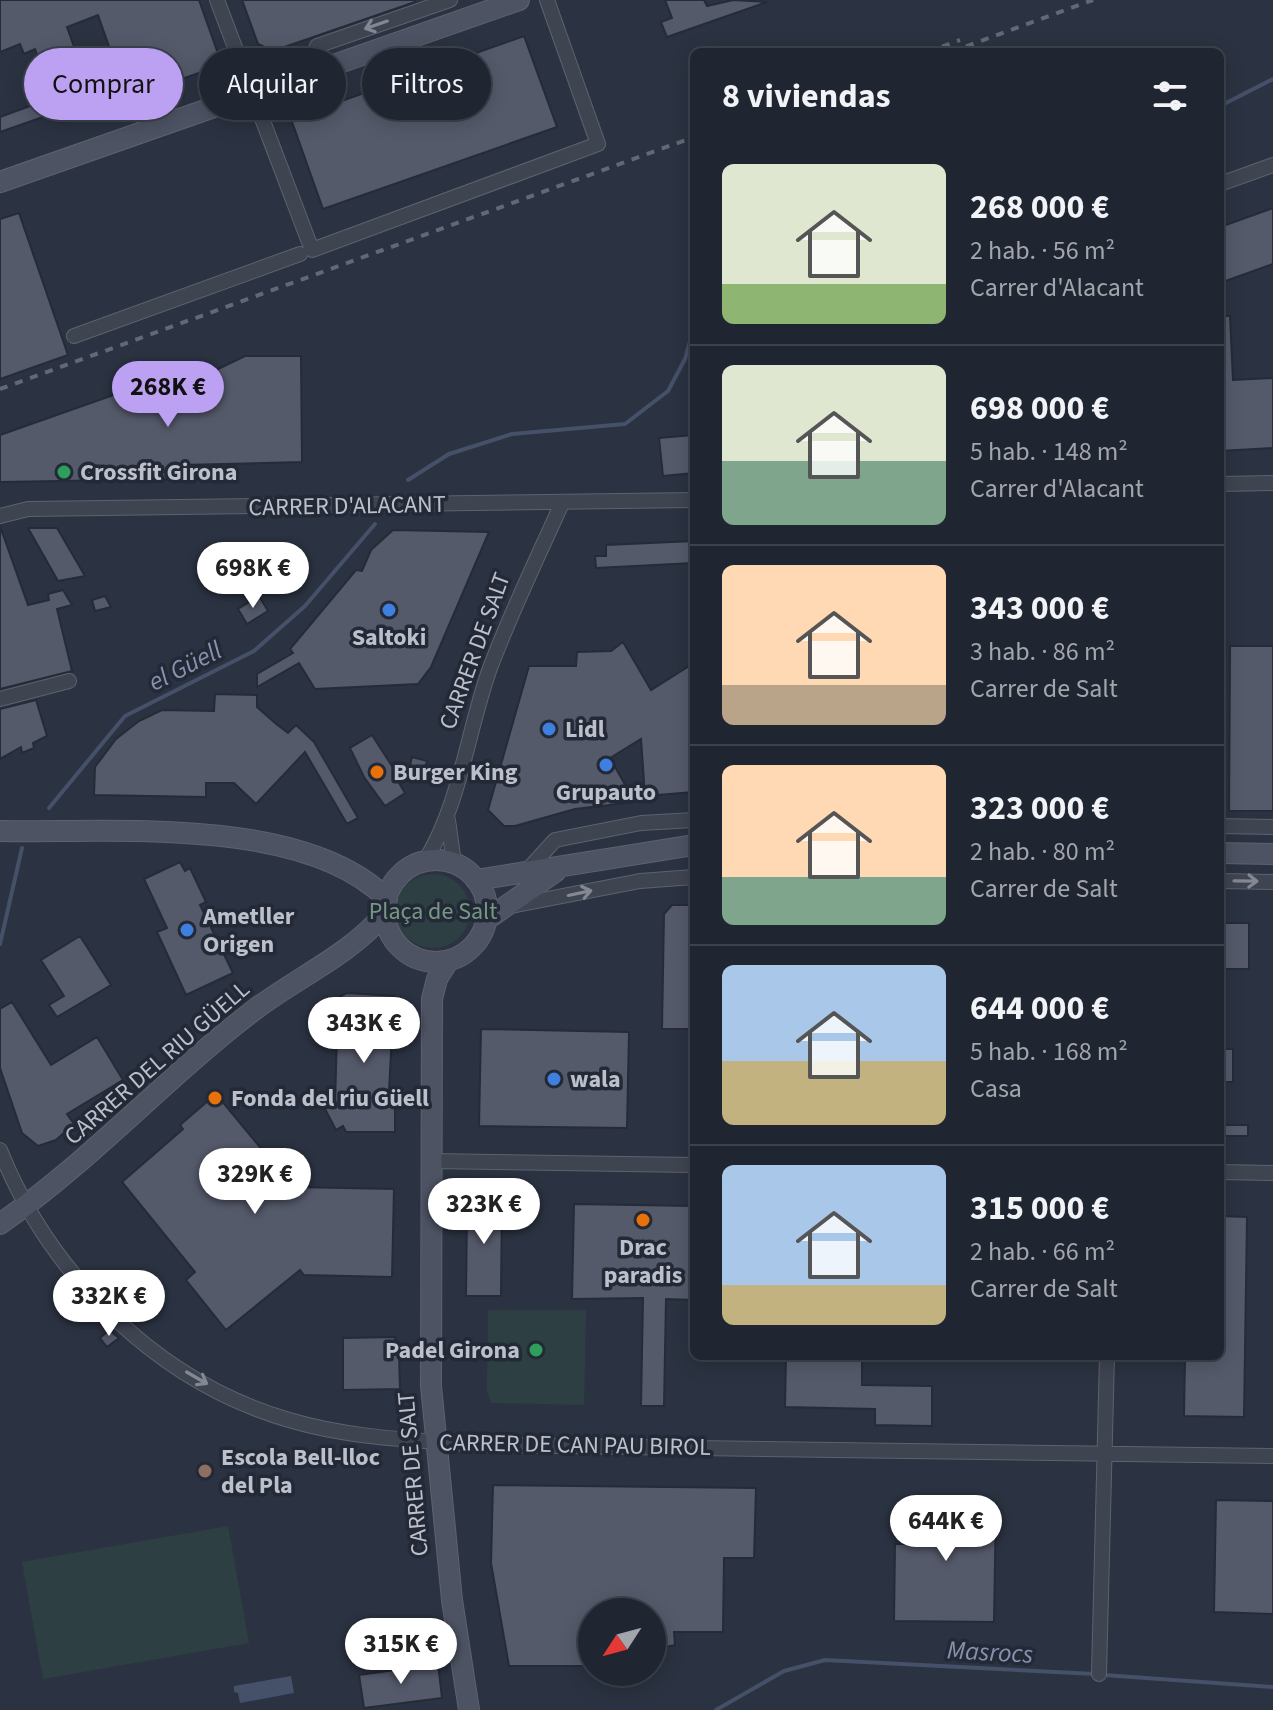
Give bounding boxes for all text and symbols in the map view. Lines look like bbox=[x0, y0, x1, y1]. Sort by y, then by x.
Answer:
one-way arrow bbox=[364, 19, 389, 34]
chip: Comprar bbox=[24, 48, 183, 120]
chip: Alquilar bbox=[199, 48, 346, 120]
chip: Filtros bbox=[362, 48, 491, 120]
text: 8 viviendas bbox=[722, 72, 891, 121]
icon: filters bbox=[1148, 74, 1192, 118]
text: 268 000 € bbox=[970, 183, 1109, 232]
icon: home bbox=[786, 196, 882, 292]
text: 2 hab. · 56 m² bbox=[970, 232, 1115, 269]
text: Carrer d'Alacant bbox=[970, 269, 1144, 306]
pin: 268K € bbox=[103, 361, 233, 429]
text: 268K € bbox=[130, 368, 206, 405]
text: 698 000 € bbox=[970, 384, 1109, 433]
icon: home bbox=[786, 397, 882, 493]
text: 5 hab. · 148 m² bbox=[970, 433, 1128, 470]
place label: Crossfit Girona bbox=[80, 455, 238, 490]
marker: Crossfit Girona bbox=[55, 463, 73, 481]
text: Carrer d'Alacant bbox=[970, 470, 1144, 507]
street label: CARRER D'ALACANT bbox=[248, 487, 446, 525]
pin: 698K € bbox=[188, 542, 318, 610]
text: 698K € bbox=[215, 549, 291, 586]
street label: CARRER DE SALT bbox=[430, 567, 520, 734]
text: 343 000 € bbox=[970, 584, 1109, 633]
icon: home bbox=[786, 597, 882, 693]
marker: Saltoki bbox=[380, 601, 398, 619]
place label: Saltoki bbox=[352, 620, 426, 655]
water label: el Güell bbox=[142, 631, 229, 700]
text: 3 hab. · 86 m² bbox=[970, 633, 1115, 670]
text: Carrer de Salt bbox=[970, 670, 1118, 707]
place label: Lidl bbox=[565, 712, 605, 747]
marker: Lidl bbox=[540, 720, 558, 738]
place label: Burger King bbox=[393, 755, 518, 790]
marker: Grupauto bbox=[597, 756, 615, 774]
marker: Burger King bbox=[368, 763, 386, 781]
place label: Grupauto bbox=[556, 775, 656, 810]
text: 323 000 € bbox=[970, 784, 1109, 833]
icon: home bbox=[786, 797, 882, 893]
text: 2 hab. · 80 m² bbox=[970, 833, 1115, 870]
text: Carrer de Salt bbox=[970, 870, 1118, 907]
one-way arrow bbox=[1233, 874, 1259, 889]
one-way arrow bbox=[566, 885, 592, 900]
park label: Plaça de Salt bbox=[369, 894, 497, 929]
place label: Ametller Origen bbox=[202, 899, 295, 962]
marker: Ametller Origen bbox=[178, 921, 196, 939]
street label: CARRER DEL RIU GÜELL bbox=[57, 972, 258, 1153]
text: 644 000 € bbox=[970, 984, 1109, 1033]
pin: 343K € bbox=[299, 997, 429, 1065]
icon: home bbox=[786, 997, 882, 1093]
text: 343K € bbox=[326, 1004, 402, 1041]
text: 5 hab. · 168 m² bbox=[970, 1033, 1128, 1070]
place label: wala bbox=[570, 1062, 621, 1097]
marker: wala bbox=[545, 1070, 563, 1088]
text: Casa bbox=[970, 1070, 1022, 1107]
place label: Fonda del riu Güell bbox=[231, 1081, 429, 1116]
marker: Fonda del riu Güell bbox=[206, 1089, 224, 1107]
pin: 329K € bbox=[190, 1148, 320, 1216]
text: 329K € bbox=[217, 1155, 293, 1192]
pin: 323K € bbox=[419, 1178, 549, 1246]
text: 315 000 € bbox=[970, 1184, 1109, 1233]
text: 323K € bbox=[446, 1185, 522, 1222]
icon: home bbox=[786, 1197, 882, 1293]
marker: Drac paradis bbox=[634, 1211, 652, 1229]
place label: Drac paradis bbox=[604, 1230, 682, 1293]
text: 2 hab. · 66 m² bbox=[970, 1233, 1115, 1270]
pin: 332K € bbox=[44, 1270, 174, 1338]
text: Carrer de Salt bbox=[970, 1270, 1118, 1307]
text: 332K € bbox=[71, 1277, 147, 1314]
place label: Padel Girona bbox=[385, 1333, 520, 1368]
marker: Padel Girona bbox=[527, 1341, 545, 1359]
one-way arrow bbox=[185, 1370, 208, 1386]
street label: CARRER DE SALT bbox=[388, 1390, 438, 1558]
street label: CARRER DE CAN PAU BIROL bbox=[439, 1425, 711, 1465]
place label: Escola Bell-lloc del Pla bbox=[221, 1440, 380, 1503]
marker: Escola Bell-lloc del Pla bbox=[196, 1462, 214, 1480]
pin: 644K € bbox=[881, 1495, 1011, 1563]
text: 644K € bbox=[908, 1502, 984, 1539]
north arrow bbox=[578, 1598, 666, 1686]
map controls bbox=[578, 1598, 666, 1686]
pin: 315K € bbox=[336, 1618, 466, 1686]
text: 315K € bbox=[363, 1625, 439, 1662]
water label: Masrocs bbox=[946, 1631, 1034, 1673]

